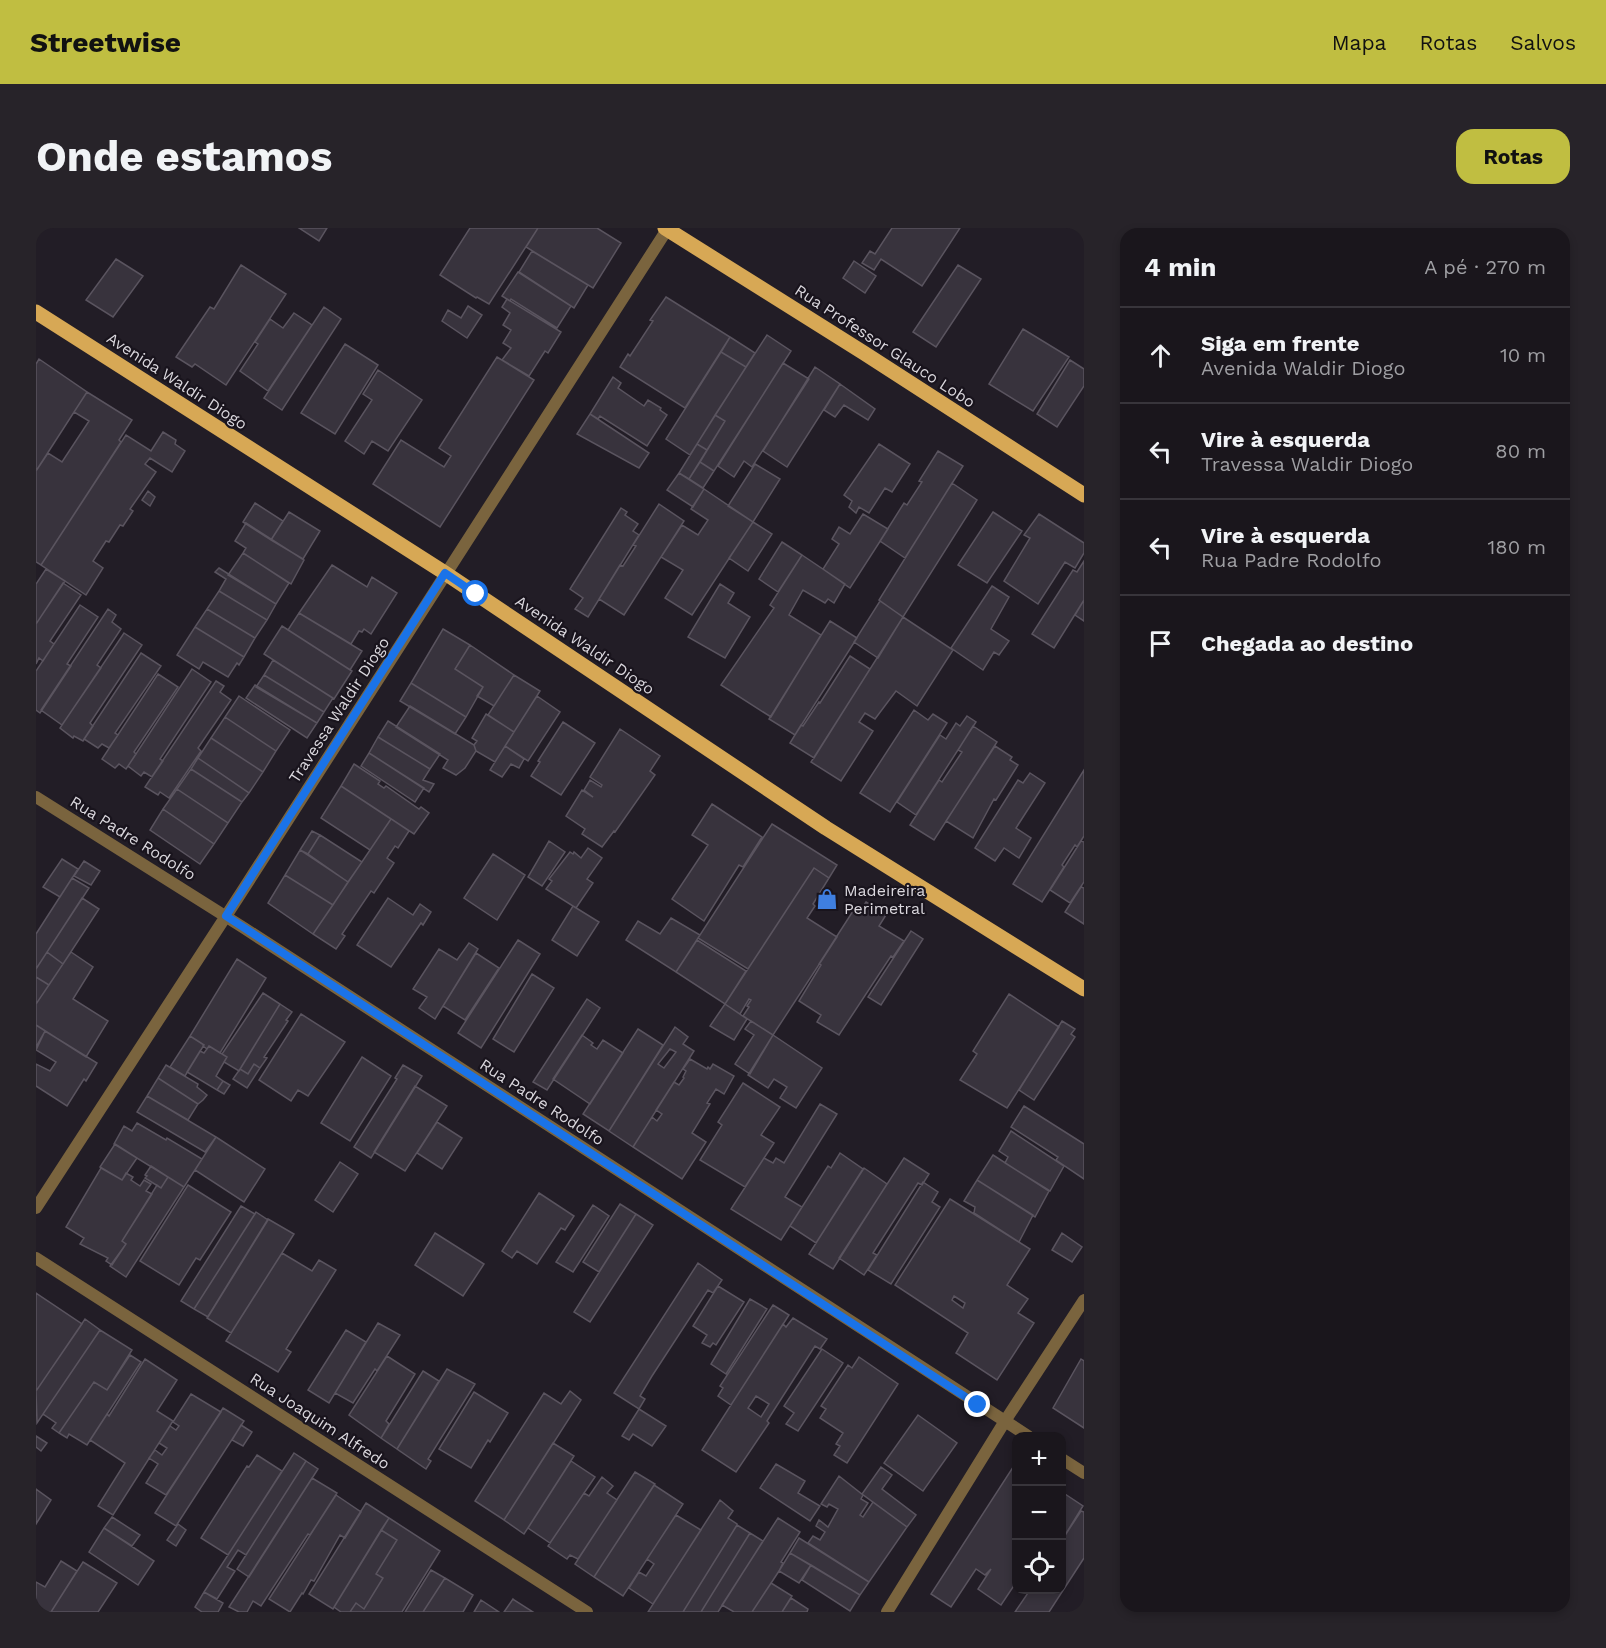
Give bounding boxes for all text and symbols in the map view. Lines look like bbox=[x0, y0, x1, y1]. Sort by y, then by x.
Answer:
text: Streetwise bbox=[30, 26, 181, 59]
text: Mapa bbox=[1332, 30, 1386, 55]
text: Rotas bbox=[1419, 30, 1477, 55]
text: Salvos bbox=[1510, 30, 1576, 55]
button: Rotas bbox=[1456, 129, 1570, 184]
text: Onde estamos bbox=[36, 132, 332, 181]
text: 4 min bbox=[1144, 252, 1216, 282]
text: A pé · 270 m bbox=[1424, 255, 1546, 279]
street label: Rua Professor Glauco Lobo bbox=[791, 280, 979, 412]
street label: Avenida Waldir Diogo bbox=[103, 328, 251, 434]
text: Siga em frente bbox=[1201, 331, 1359, 356]
icon: ahead bbox=[1144, 339, 1177, 372]
text: 10 m bbox=[1500, 343, 1546, 367]
text: Avenida Waldir Diogo bbox=[1201, 356, 1405, 380]
text: Vire à esquerda bbox=[1201, 427, 1370, 452]
icon: left bbox=[1144, 435, 1177, 468]
text: 80 m bbox=[1495, 439, 1546, 463]
text: Travessa Waldir Diogo bbox=[1201, 452, 1413, 476]
text: Vire à esquerda bbox=[1201, 523, 1370, 548]
icon: left bbox=[1144, 531, 1177, 564]
text: 180 m bbox=[1488, 535, 1546, 559]
text: Rua Padre Rodolfo bbox=[1201, 548, 1382, 572]
route start bbox=[462, 580, 488, 606]
street label: Avenida Waldir Diogo bbox=[512, 591, 658, 699]
icon: arrive bbox=[1144, 627, 1177, 660]
text: Chegada ao destino bbox=[1201, 631, 1413, 656]
street label: Travessa Waldir Diogo bbox=[285, 634, 393, 786]
street label: Rua Padre Rodolfo bbox=[67, 792, 199, 884]
place label: Madeireira Perimetral bbox=[844, 881, 925, 918]
shop icon: Madeireira Perimetral bbox=[815, 887, 839, 911]
street label: Rua Padre Rodolfo bbox=[476, 1055, 608, 1149]
street label: Rua Joaquim Alfredo bbox=[247, 1369, 393, 1473]
route end bbox=[964, 1391, 990, 1417]
map controls bbox=[1012, 1432, 1066, 1594]
button: + bbox=[1012, 1432, 1066, 1486]
button: − bbox=[1012, 1486, 1066, 1540]
button: locate bbox=[1012, 1540, 1066, 1594]

